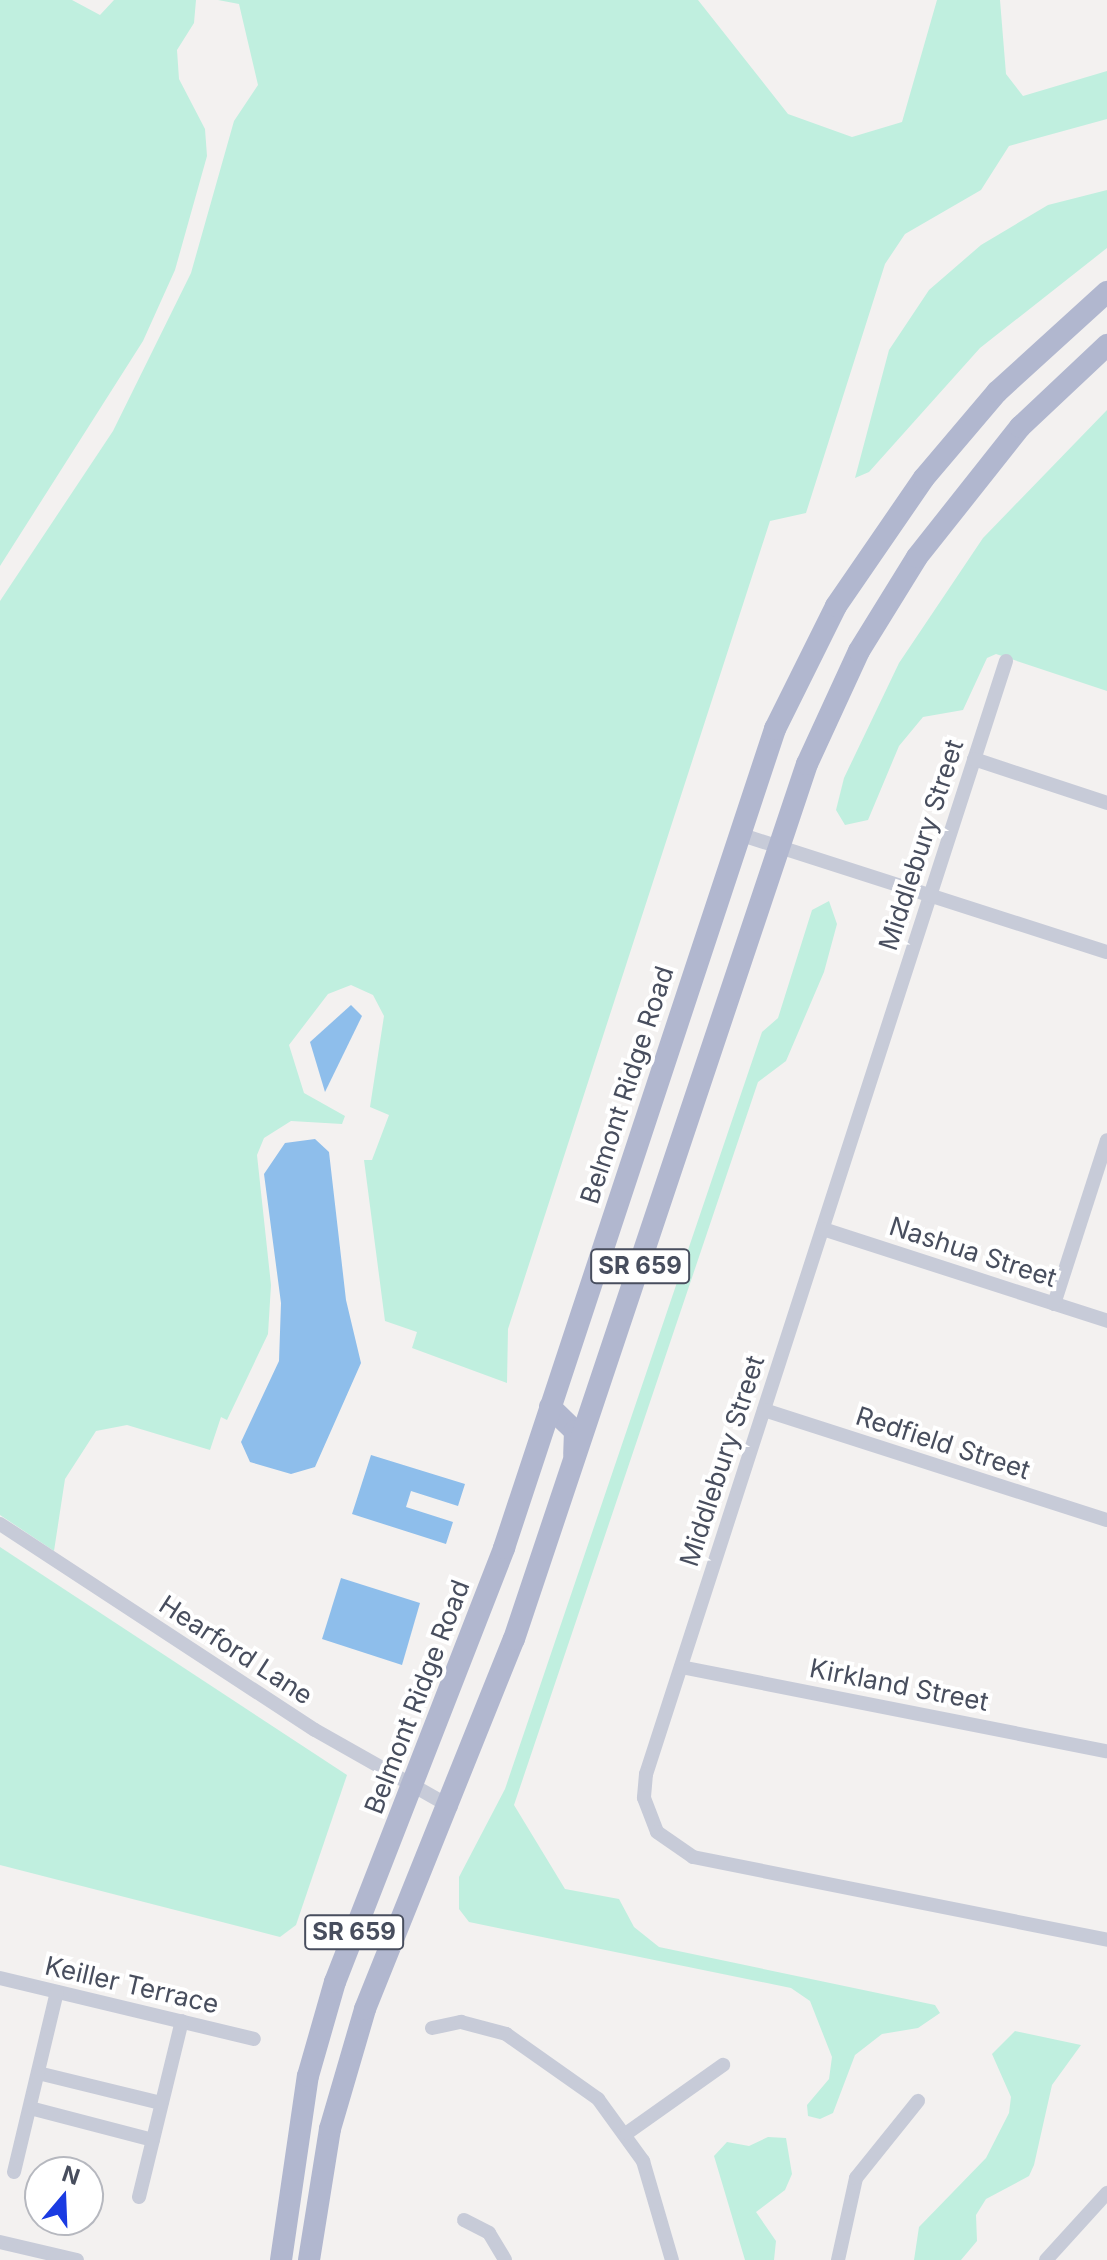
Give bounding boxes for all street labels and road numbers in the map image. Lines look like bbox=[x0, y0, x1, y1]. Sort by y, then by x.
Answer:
street label: Middlebury Street bbox=[872, 736, 970, 954]
street label: Belmont Ridge Road bbox=[574, 962, 680, 1208]
street label: Nashua Street bbox=[885, 1210, 1061, 1294]
road number: SR 659 bbox=[590, 1246, 690, 1286]
street label: Middlebury Street bbox=[673, 1352, 771, 1570]
street label: Redfield Street bbox=[852, 1400, 1034, 1486]
street label: Belmont Ridge Road bbox=[358, 1576, 476, 1818]
street label: Hearford Lane bbox=[154, 1589, 318, 1711]
street label: Kirkland Street bbox=[807, 1652, 991, 1718]
road number: SR 659 bbox=[304, 1912, 404, 1952]
street label: Keiller Terrace bbox=[42, 1950, 222, 2020]

